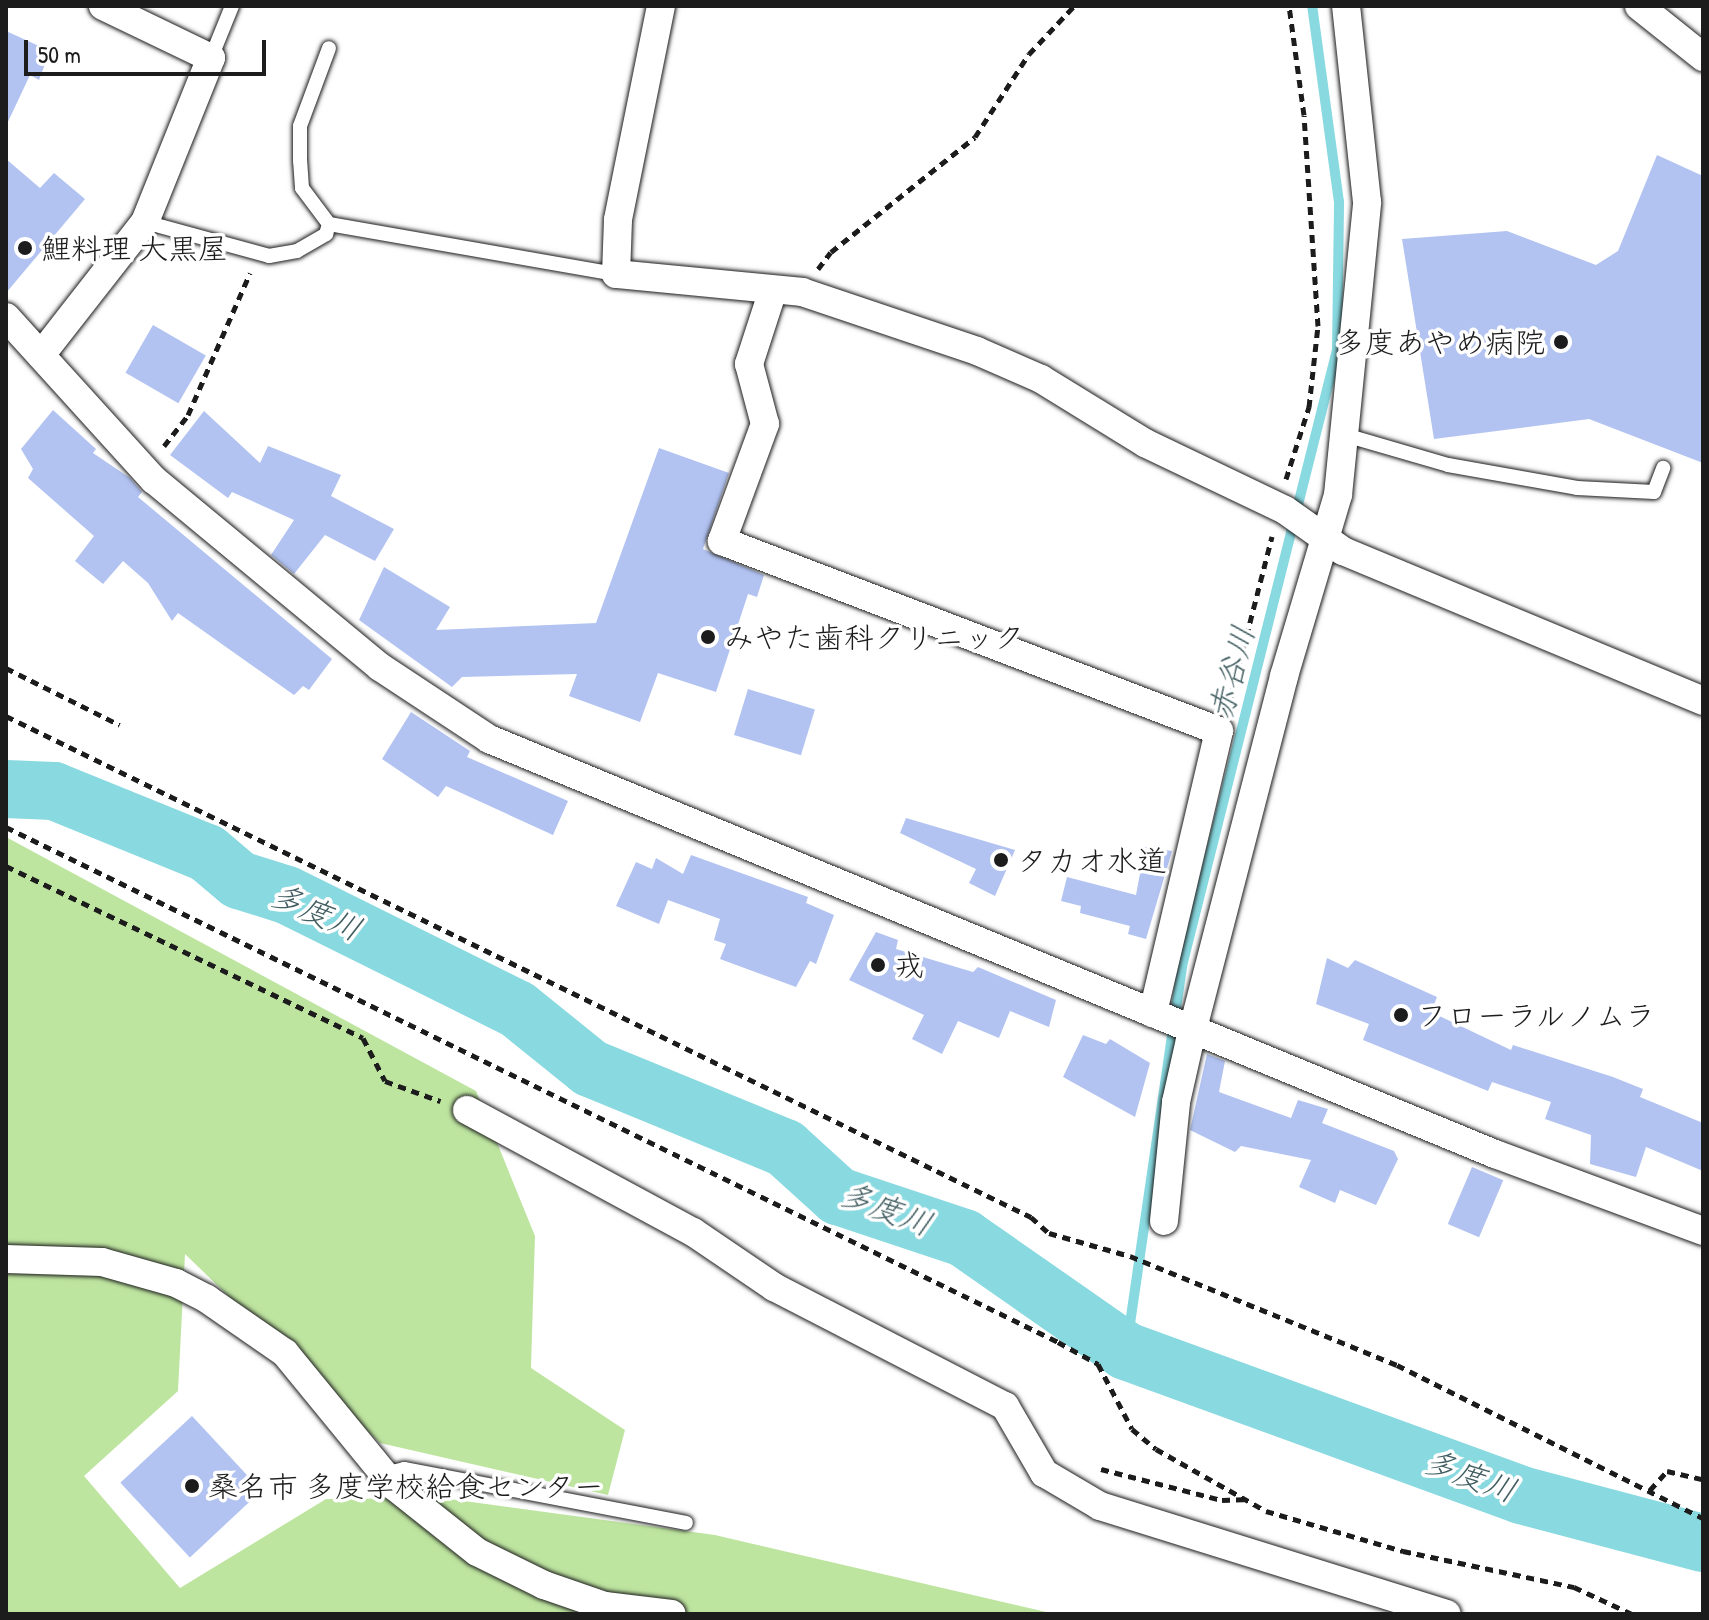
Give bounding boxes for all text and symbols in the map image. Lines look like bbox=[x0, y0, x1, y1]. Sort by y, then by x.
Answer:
scale bar bbox=[28, 24, 270, 74]
text: 50 m bbox=[38, 38, 81, 70]
place label: 鯉料理 大黒屋 bbox=[41, 230, 228, 266]
marker: 鯉料理 大黒屋 bbox=[16, 239, 34, 257]
place label: 多度あやめ病院 bbox=[1335, 324, 1545, 360]
marker: 多度あやめ病院 bbox=[1552, 333, 1570, 351]
place label: みやた歯科クリニック bbox=[724, 619, 1024, 655]
water label: 赤谷川 bbox=[1201, 622, 1263, 724]
marker: みやた歯科クリニック bbox=[699, 628, 717, 646]
place label: タカオ水道 bbox=[1017, 842, 1167, 878]
marker: タカオ水道 bbox=[992, 851, 1010, 869]
water label: 多度川 bbox=[264, 875, 368, 949]
place label: 戎 bbox=[894, 947, 924, 983]
marker: 戎 bbox=[869, 956, 887, 974]
place label: フローラルノムラ bbox=[1417, 997, 1657, 1033]
marker: フローラルノムラ bbox=[1392, 1006, 1410, 1024]
water label: 多度川 bbox=[834, 1174, 938, 1244]
water label: 多度川 bbox=[1418, 1442, 1522, 1510]
place label: 桑名市 多度学校給食センター bbox=[208, 1468, 605, 1504]
marker: 桑名市 多度学校給食センター bbox=[183, 1477, 201, 1495]

